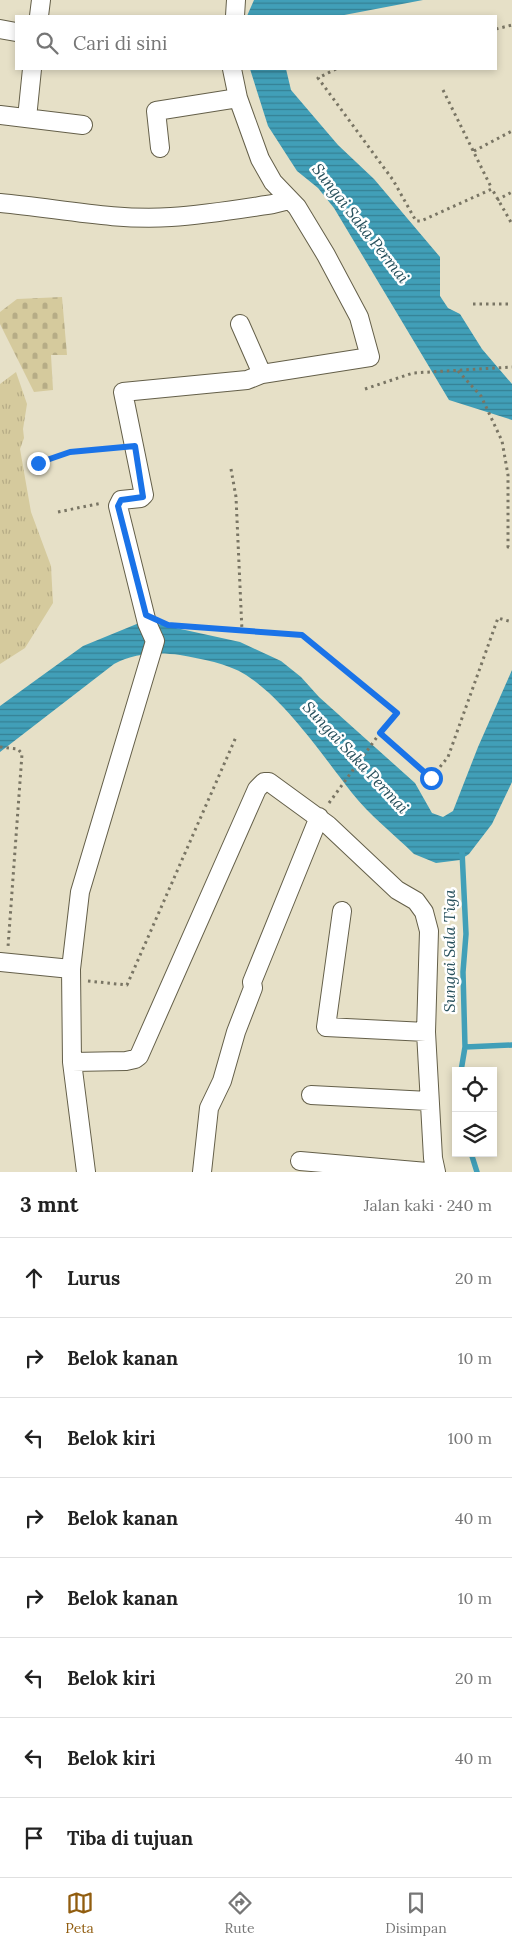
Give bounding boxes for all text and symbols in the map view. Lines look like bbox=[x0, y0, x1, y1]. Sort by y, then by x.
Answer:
search box bbox=[15, 15, 497, 70]
icon: search bbox=[33, 29, 61, 57]
text: Cari di sini bbox=[73, 31, 167, 55]
water label: Sungai Saka Permai bbox=[308, 159, 414, 287]
route end bbox=[27, 452, 50, 475]
water label: Sungai Saka Permai bbox=[299, 697, 413, 817]
route start bbox=[420, 767, 443, 790]
water label: Sungai Sala Tiga bbox=[439, 889, 459, 1013]
map controls bbox=[452, 1067, 497, 1157]
button: locate bbox=[452, 1067, 497, 1112]
button: layers bbox=[452, 1112, 497, 1157]
text: 3 mnt bbox=[20, 1191, 79, 1218]
text: Jalan kaki · 240 m bbox=[364, 1195, 492, 1215]
icon: ahead bbox=[20, 1264, 48, 1292]
text: Lurus bbox=[67, 1266, 120, 1290]
text: 20 m bbox=[455, 1268, 492, 1288]
icon: right bbox=[20, 1344, 48, 1372]
text: Belok kanan bbox=[67, 1346, 178, 1370]
text: 10 m bbox=[458, 1348, 492, 1368]
icon: left bbox=[20, 1424, 48, 1452]
text: Belok kiri bbox=[67, 1426, 156, 1450]
text: 100 m bbox=[448, 1428, 492, 1448]
icon: right bbox=[20, 1504, 48, 1532]
text: Belok kanan bbox=[67, 1506, 178, 1530]
text: 40 m bbox=[455, 1508, 492, 1528]
icon: right bbox=[20, 1584, 48, 1612]
text: Belok kanan bbox=[67, 1586, 178, 1610]
text: 10 m bbox=[458, 1588, 492, 1608]
icon: left bbox=[20, 1664, 48, 1692]
text: Belok kiri bbox=[67, 1666, 156, 1690]
text: 20 m bbox=[455, 1668, 492, 1688]
icon: left bbox=[20, 1744, 48, 1772]
text: Belok kiri bbox=[67, 1746, 156, 1770]
text: 40 m bbox=[455, 1748, 492, 1768]
icon: arrive bbox=[20, 1824, 48, 1852]
text: Tiba di tujuan bbox=[67, 1826, 193, 1850]
tab: Peta bbox=[65, 1889, 94, 1937]
tab: Rute bbox=[224, 1889, 255, 1937]
tab: Disimpan bbox=[385, 1889, 447, 1937]

